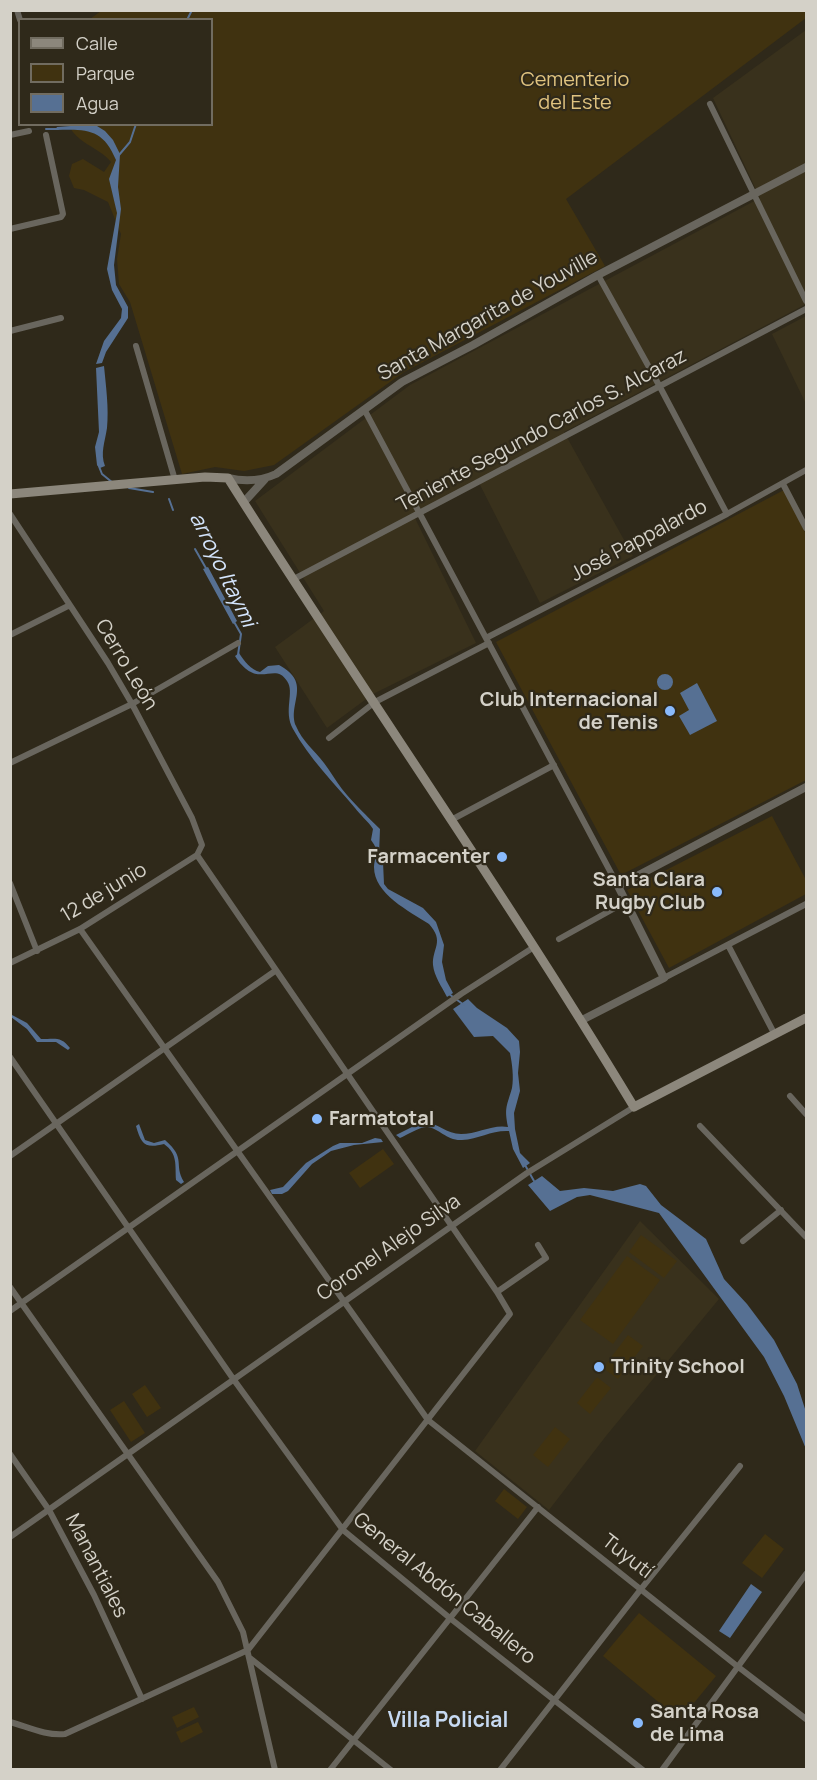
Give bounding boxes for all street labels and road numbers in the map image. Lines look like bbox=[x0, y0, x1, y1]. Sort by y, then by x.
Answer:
street label: Santa Margarita de Youville bbox=[374, 245, 602, 387]
street label: Teniente Segundo Carlos S. Alcaraz bbox=[393, 344, 691, 518]
street label: José Pappalardo bbox=[567, 495, 711, 587]
street label: Cerro León bbox=[90, 615, 162, 715]
street label: 12 de junio bbox=[57, 858, 151, 928]
street label: Coronel Alejo Silva bbox=[313, 1190, 465, 1306]
street label: General Abdón Caballero bbox=[348, 1508, 540, 1670]
street label: Manantiales bbox=[60, 1510, 132, 1622]
street label: Tuyutí bbox=[597, 1530, 657, 1584]

